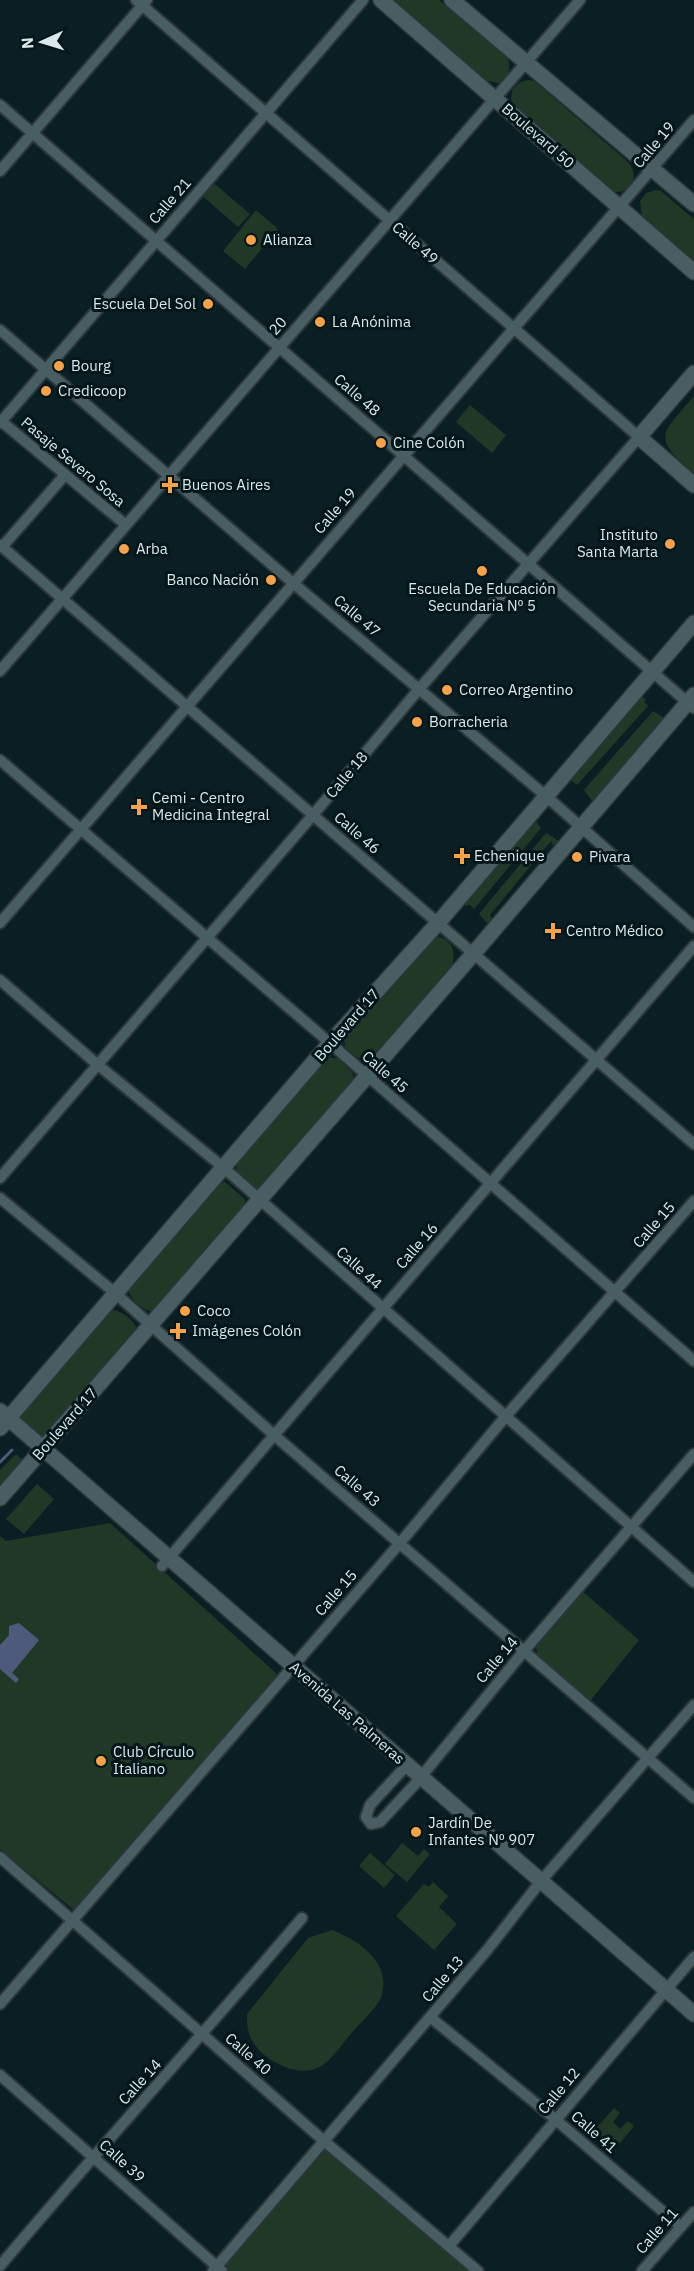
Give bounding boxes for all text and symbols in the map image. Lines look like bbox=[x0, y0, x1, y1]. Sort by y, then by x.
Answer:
north arrow bbox=[12, 12, 72, 72]
text: N bbox=[17, 37, 37, 50]
street label: Boulevard 50 bbox=[498, 99, 578, 172]
street label: Calle 19 bbox=[629, 117, 679, 172]
street label: Calle 21 bbox=[144, 174, 195, 228]
street label: Calle 49 bbox=[388, 217, 442, 268]
place label: Alianza bbox=[263, 230, 312, 249]
marker: Alianza bbox=[244, 233, 258, 247]
place label: Escuela Del Sol bbox=[93, 294, 196, 313]
marker: Escuela Del Sol bbox=[201, 297, 215, 311]
place label: La Anónima bbox=[332, 312, 411, 331]
street label: 20 bbox=[265, 313, 291, 339]
marker: La Anónima bbox=[313, 315, 327, 329]
place label: Bourg bbox=[71, 356, 111, 375]
marker: Bourg bbox=[52, 359, 66, 373]
street label: Calle 48 bbox=[330, 369, 384, 420]
place label: Credicoop bbox=[58, 381, 126, 400]
marker: Credicoop bbox=[39, 384, 53, 398]
street label: Pasaje Severo Sosa bbox=[17, 413, 129, 511]
place label: Cine Colón bbox=[393, 433, 465, 452]
marker: Cine Colón bbox=[374, 436, 388, 450]
place label: Buenos Aires bbox=[182, 475, 271, 494]
marker: Buenos Aires bbox=[163, 478, 177, 492]
street label: Calle 19 bbox=[309, 484, 360, 538]
place label: Instituto Santa Marta bbox=[577, 525, 658, 561]
marker: Instituto Santa Marta bbox=[663, 537, 677, 551]
place label: Arba bbox=[136, 539, 168, 558]
marker: Arba bbox=[117, 542, 131, 556]
marker: Escuela De Educación Secundaria Nº 5 bbox=[475, 564, 489, 578]
place label: Banco Nación bbox=[166, 570, 259, 589]
marker: Banco Nación bbox=[264, 573, 278, 587]
place label: Escuela De Educación Secundaria Nº 5 bbox=[408, 579, 556, 615]
street label: Calle 47 bbox=[330, 591, 385, 641]
place label: Correo Argentino bbox=[459, 680, 573, 699]
marker: Correo Argentino bbox=[440, 683, 454, 697]
place label: Borracheria bbox=[429, 712, 508, 731]
marker: Borracheria bbox=[410, 715, 424, 729]
street label: Calle 18 bbox=[322, 747, 372, 802]
place label: Cemi - Centro Medicina Integral bbox=[152, 788, 270, 824]
marker: Cemi - Centro Medicina Integral bbox=[130, 798, 148, 816]
street label: Calle 46 bbox=[330, 807, 384, 858]
place label: Echenique bbox=[474, 846, 545, 865]
place label: Pivara bbox=[589, 847, 631, 866]
marker: Echenique bbox=[455, 849, 469, 863]
marker: Pivara bbox=[570, 850, 584, 864]
place label: Centro Médico bbox=[566, 921, 663, 940]
marker: Centro Médico bbox=[544, 922, 562, 940]
street label: Boulevard 17 bbox=[310, 985, 383, 1065]
street label: Calle 45 bbox=[358, 1046, 412, 1097]
street label: Calle 15 bbox=[628, 1198, 679, 1252]
street label: Calle 16 bbox=[391, 1219, 442, 1273]
street label: Calle 44 bbox=[332, 1242, 386, 1293]
place label: Coco bbox=[197, 1301, 231, 1320]
marker: Coco bbox=[178, 1304, 192, 1318]
place label: Imágenes Colón bbox=[192, 1321, 302, 1340]
marker: Imágenes Colón bbox=[169, 1322, 187, 1340]
street label: Boulevard 17 bbox=[28, 1384, 101, 1464]
street label: Calle 43 bbox=[330, 1460, 384, 1511]
street label: Calle 15 bbox=[310, 1566, 361, 1620]
street label: Calle 14 bbox=[472, 1632, 522, 1687]
street label: Avenida Las Palmeras bbox=[286, 1657, 409, 1768]
place label: Club Círculo Italiano bbox=[113, 1742, 194, 1778]
marker: Club Círculo Italiano bbox=[94, 1754, 108, 1768]
place label: Jardín De Infantes Nº 907 bbox=[428, 1813, 535, 1849]
marker: Jardín De Infantes Nº 907 bbox=[409, 1825, 423, 1839]
street label: Calle 13 bbox=[418, 1951, 468, 2006]
street label: Calle 40 bbox=[221, 2028, 275, 2079]
street label: Calle 14 bbox=[114, 2055, 165, 2109]
street label: Calle 12 bbox=[534, 2063, 584, 2118]
street label: Calle 41 bbox=[567, 2106, 621, 2157]
street label: Calle 39 bbox=[95, 2135, 149, 2186]
street label: Calle 11 bbox=[631, 2204, 682, 2258]

